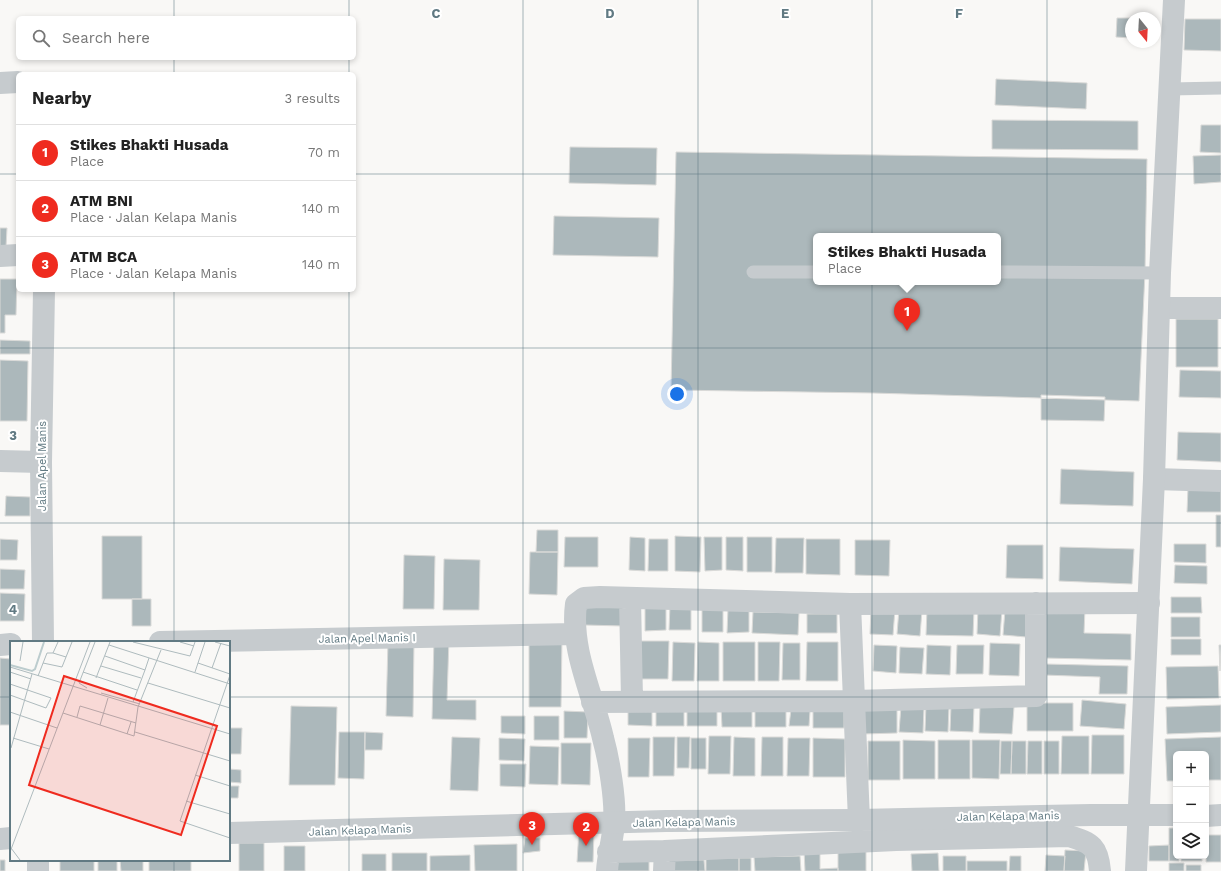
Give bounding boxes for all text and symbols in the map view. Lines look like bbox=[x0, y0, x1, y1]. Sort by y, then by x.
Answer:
text: C bbox=[432, 6, 441, 21]
text: D bbox=[605, 6, 615, 21]
text: E bbox=[781, 6, 789, 21]
text: F bbox=[955, 6, 963, 21]
north arrow bbox=[1125, 12, 1161, 48]
search box bbox=[16, 16, 356, 60]
icon: search bbox=[30, 27, 52, 49]
text: Search here bbox=[62, 29, 150, 47]
text: Nearby bbox=[32, 88, 91, 108]
text: 3 results bbox=[285, 91, 340, 106]
text: Stikes Bhakti Husada bbox=[70, 136, 228, 154]
text: 1 bbox=[42, 145, 48, 160]
text: 70 m bbox=[308, 145, 340, 160]
text: Place bbox=[70, 154, 104, 169]
text: ATM BNI bbox=[70, 192, 133, 210]
text: 2 bbox=[41, 201, 49, 216]
text: 140 m bbox=[302, 201, 340, 216]
text: Place · Jalan Kelapa Manis bbox=[70, 210, 237, 225]
popup bbox=[813, 233, 1001, 285]
text: Stikes Bhakti Husada bbox=[828, 243, 986, 261]
text: ATM BCA bbox=[70, 248, 137, 266]
text: 3 bbox=[41, 257, 49, 272]
text: 140 m bbox=[302, 257, 340, 272]
text: Place bbox=[828, 261, 862, 276]
text: Place · Jalan Kelapa Manis bbox=[70, 266, 237, 281]
pin: 1 bbox=[894, 298, 920, 331]
your location bbox=[667, 384, 687, 404]
street label: Jalan Apel Manis bbox=[36, 421, 49, 511]
text: 3 bbox=[9, 428, 17, 443]
text: 4 bbox=[9, 602, 18, 617]
street label: Jalan Apel Manis I bbox=[318, 631, 416, 646]
inset map bbox=[10, 641, 230, 861]
map controls bbox=[1173, 751, 1209, 859]
button: + bbox=[1173, 751, 1209, 787]
button: − bbox=[1173, 787, 1209, 823]
street label: Jalan Kelapa Manis bbox=[956, 809, 1060, 824]
pin: 3 bbox=[519, 812, 545, 845]
pin: 2 bbox=[573, 813, 599, 846]
street label: Jalan Kelapa Manis bbox=[632, 815, 736, 830]
street label: Jalan Kelapa Manis bbox=[308, 822, 412, 839]
button: layers bbox=[1173, 823, 1209, 859]

